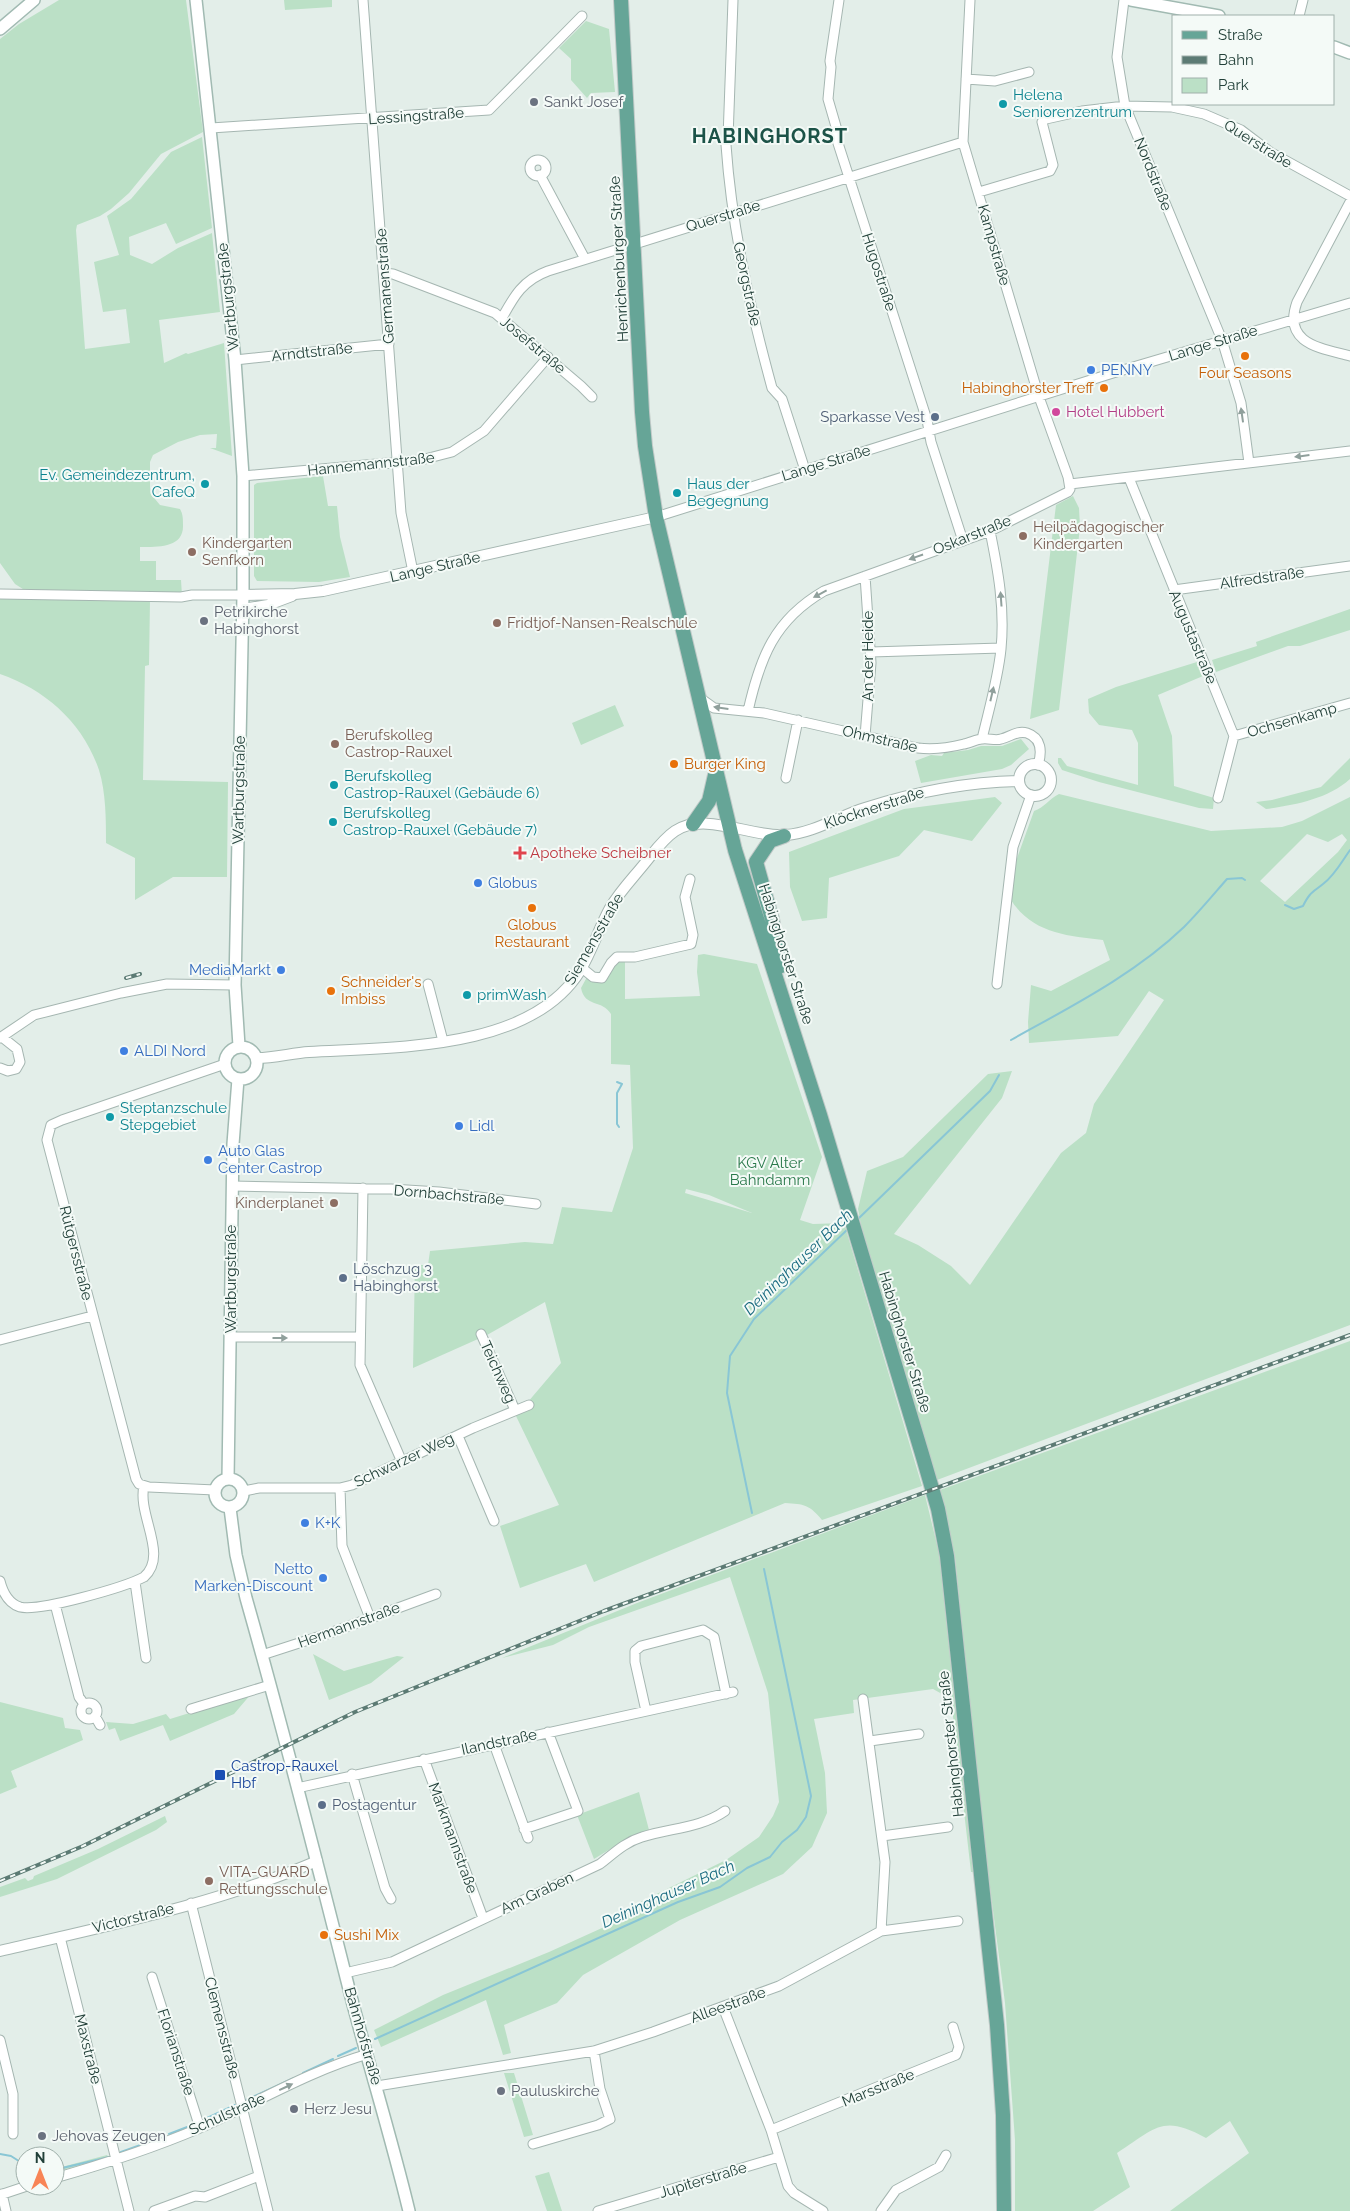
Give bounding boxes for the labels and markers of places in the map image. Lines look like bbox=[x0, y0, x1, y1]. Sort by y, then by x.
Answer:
place label: Helena Seniorenzentrum bbox=[1013, 86, 1132, 121]
place label: Sankt Josef bbox=[544, 93, 624, 111]
marker: Sankt Josef bbox=[528, 96, 540, 108]
marker: Helena Seniorenzentrum bbox=[997, 98, 1009, 110]
marker: Four Seasons bbox=[1239, 350, 1251, 362]
place label: PENNY bbox=[1101, 361, 1153, 379]
marker: PENNY bbox=[1085, 364, 1097, 376]
place label: Four Seasons bbox=[1198, 364, 1292, 382]
place label: Habinghorster Treff bbox=[962, 379, 1094, 397]
marker: Habinghorster Treff bbox=[1098, 382, 1110, 394]
place label: Hotel Hubbert bbox=[1066, 403, 1165, 421]
marker: Hotel Hubbert bbox=[1050, 406, 1062, 418]
place label: Sparkasse Vest bbox=[820, 408, 925, 426]
marker: Sparkasse Vest bbox=[929, 411, 941, 423]
place label: Ev. Gemeindezentrum, CafeQ bbox=[39, 466, 195, 501]
place label: Haus der Begegnung bbox=[687, 475, 769, 510]
marker: Ev. Gemeindezentrum, CafeQ bbox=[199, 478, 211, 490]
marker: Haus der Begegnung bbox=[671, 487, 683, 499]
place label: Heilpädagogischer Kindergarten bbox=[1033, 518, 1165, 553]
marker: Heilpädagogischer Kindergarten bbox=[1017, 530, 1029, 542]
place label: Kindergarten Senfkorn bbox=[202, 534, 292, 569]
marker: Kindergarten Senfkorn bbox=[186, 546, 198, 558]
place label: Petrikirche Habinghorst bbox=[214, 603, 299, 638]
place label: Fridtjof-Nansen-Realschule bbox=[507, 614, 698, 632]
marker: Petrikirche Habinghorst bbox=[198, 615, 210, 627]
marker: Fridtjof-Nansen-Realschule bbox=[491, 617, 503, 629]
place label: Berufskolleg Castrop-Rauxel bbox=[345, 726, 453, 761]
marker: Berufskolleg Castrop-Rauxel bbox=[329, 738, 341, 750]
place label: Burger King bbox=[684, 755, 766, 773]
marker: Burger King bbox=[668, 758, 680, 770]
place label: Berufskolleg Castrop-Rauxel (Gebäude 6) bbox=[344, 767, 539, 802]
marker: Berufskolleg Castrop-Rauxel (Gebäude 6) bbox=[328, 779, 340, 791]
place label: Berufskolleg Castrop-Rauxel (Gebäude 7) bbox=[343, 804, 537, 839]
marker: Berufskolleg Castrop-Rauxel (Gebäude 7) bbox=[327, 816, 339, 828]
place label: Apotheke Scheibner bbox=[530, 844, 672, 862]
marker: Apotheke Scheibner bbox=[514, 847, 526, 859]
place label: Globus bbox=[488, 874, 537, 892]
marker: Globus bbox=[472, 877, 484, 889]
marker: Globus Restaurant bbox=[526, 902, 538, 914]
place label: Globus Restaurant bbox=[495, 916, 569, 951]
place label: MediaMarkt bbox=[189, 961, 271, 979]
marker: MediaMarkt bbox=[275, 964, 287, 976]
place label: Schneider's Imbiss bbox=[341, 973, 421, 1008]
marker: Schneider's Imbiss bbox=[325, 985, 337, 997]
place label: primWash bbox=[477, 986, 547, 1004]
marker: primWash bbox=[461, 989, 473, 1001]
place label: ALDI Nord bbox=[134, 1042, 206, 1060]
marker: ALDI Nord bbox=[118, 1045, 130, 1057]
place label: Steptanzschule Stepgebiet bbox=[120, 1099, 227, 1134]
marker: Steptanzschule Stepgebiet bbox=[104, 1111, 116, 1123]
place label: Lidl bbox=[469, 1117, 495, 1135]
marker: Lidl bbox=[453, 1120, 465, 1132]
place label: Auto Glas Center Castrop bbox=[218, 1142, 322, 1177]
marker: Auto Glas Center Castrop bbox=[202, 1154, 214, 1166]
place label: Kinderplanet bbox=[235, 1194, 324, 1212]
marker: Kinderplanet bbox=[328, 1197, 340, 1209]
place label: Löschzug 3 Habinghorst bbox=[353, 1260, 438, 1295]
marker: Löschzug 3 Habinghorst bbox=[337, 1272, 349, 1284]
place label: K+K bbox=[315, 1514, 341, 1532]
marker: K+K bbox=[299, 1517, 311, 1529]
place label: Netto Marken-Discount bbox=[194, 1560, 313, 1595]
marker: Netto Marken-Discount bbox=[317, 1572, 329, 1584]
place label: Castrop-Rauxel Hbf bbox=[231, 1757, 339, 1792]
marker: Castrop-Rauxel Hbf bbox=[213, 1768, 227, 1782]
place label: Postagentur bbox=[332, 1796, 417, 1814]
marker: Postagentur bbox=[316, 1799, 328, 1811]
place label: VITA-GUARD Rettungsschule bbox=[219, 1863, 328, 1898]
marker: VITA-GUARD Rettungsschule bbox=[203, 1875, 215, 1887]
place label: Sushi Mix bbox=[334, 1926, 400, 1944]
marker: Sushi Mix bbox=[318, 1929, 330, 1941]
place label: Pauluskirche bbox=[511, 2082, 600, 2100]
marker: Pauluskirche bbox=[495, 2085, 507, 2097]
place label: Herz Jesu bbox=[304, 2100, 372, 2118]
marker: Herz Jesu bbox=[288, 2103, 300, 2115]
place label: Jehovas Zeugen bbox=[52, 2127, 166, 2145]
marker: Jehovas Zeugen bbox=[36, 2130, 48, 2142]

